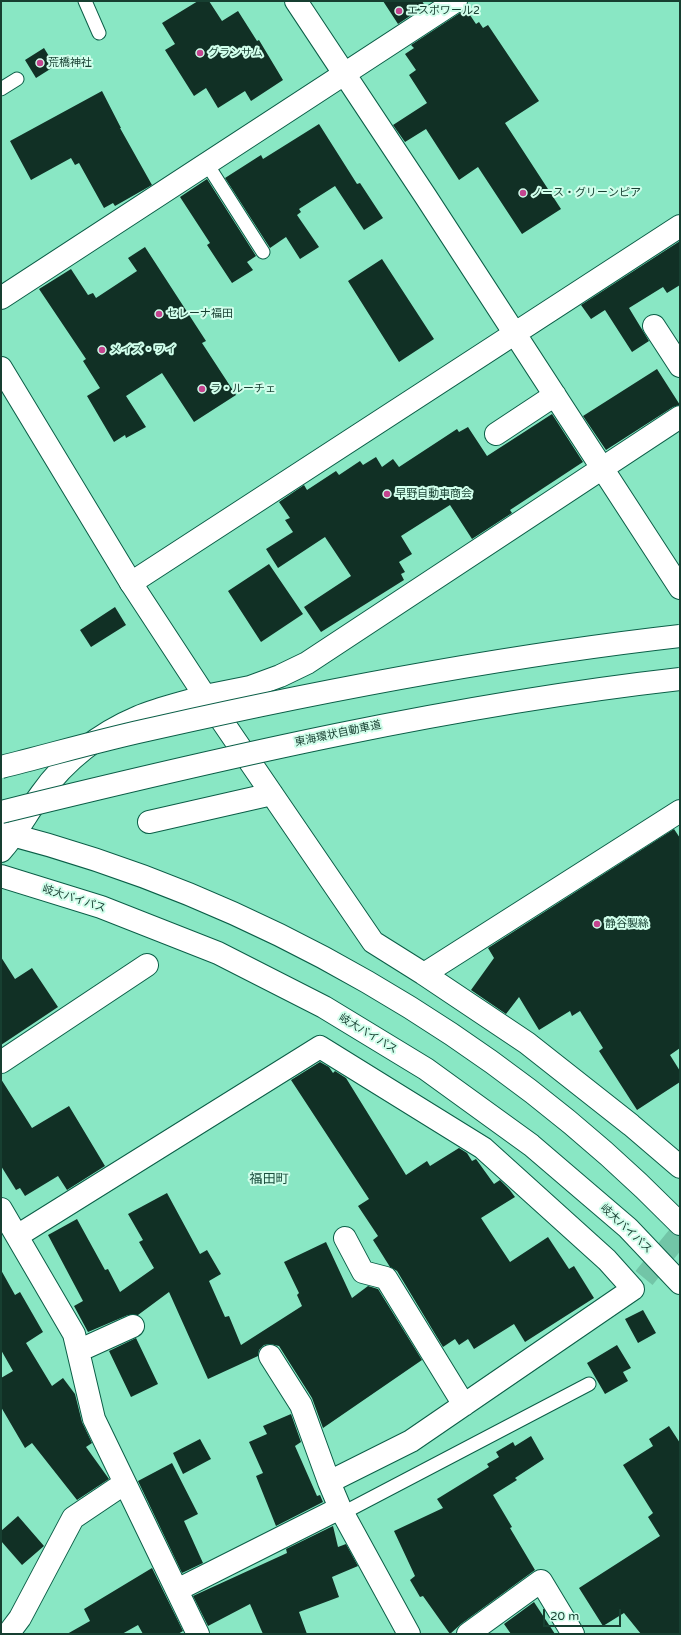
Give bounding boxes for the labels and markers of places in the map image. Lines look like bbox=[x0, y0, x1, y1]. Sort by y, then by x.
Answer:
place label: エスポワール2 bbox=[407, 4, 480, 18]
marker: エスポワール2 bbox=[394, 6, 404, 16]
place label: グランサム bbox=[208, 46, 263, 60]
marker: グランサム bbox=[195, 48, 205, 58]
place label: 荒橋神社 bbox=[48, 56, 92, 70]
marker: 荒橋神社 bbox=[35, 58, 45, 68]
place label: ノース・グリーンピア bbox=[531, 186, 641, 200]
marker: ノース・グリーンピア bbox=[518, 188, 528, 198]
place label: セレーナ福田 bbox=[167, 307, 233, 321]
marker: セレーナ福田 bbox=[154, 309, 164, 319]
place label: メイズ・ワイ bbox=[110, 343, 176, 357]
marker: メイズ・ワイ bbox=[97, 345, 107, 355]
place label: ラ・ルーチェ bbox=[210, 382, 276, 396]
marker: ラ・ルーチェ bbox=[197, 384, 207, 394]
place label: 早野自動車商会 bbox=[395, 487, 472, 501]
marker: 早野自動車商会 bbox=[382, 489, 392, 499]
place label: 静谷製絲 bbox=[605, 917, 649, 931]
marker: 静谷製絲 bbox=[592, 919, 602, 929]

